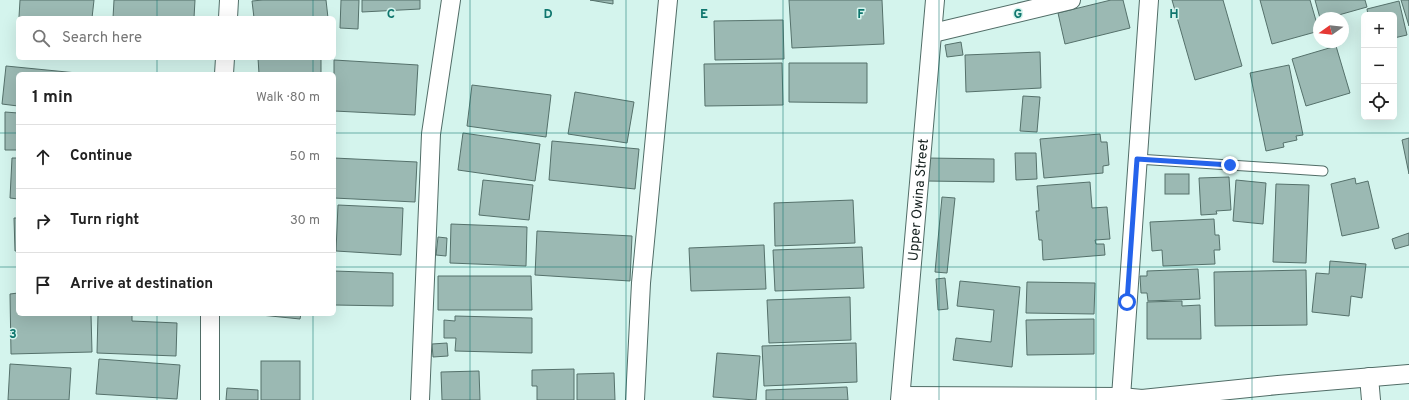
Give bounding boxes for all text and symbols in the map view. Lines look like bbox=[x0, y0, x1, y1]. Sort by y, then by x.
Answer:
text: C bbox=[387, 7, 395, 23]
text: D bbox=[543, 7, 553, 23]
text: E bbox=[700, 7, 708, 23]
text: F bbox=[857, 7, 865, 23]
text: G bbox=[1014, 7, 1023, 23]
text: H bbox=[1169, 7, 1179, 23]
north arrow bbox=[1313, 12, 1349, 48]
map controls bbox=[1361, 12, 1397, 120]
button: + bbox=[1361, 12, 1397, 48]
search box bbox=[16, 16, 336, 60]
icon: search bbox=[30, 27, 52, 49]
text: Search here bbox=[62, 29, 142, 48]
button: − bbox=[1361, 48, 1397, 84]
button: locate bbox=[1361, 84, 1397, 120]
text: 1 min bbox=[32, 87, 73, 109]
text: Walk · 80 m bbox=[256, 90, 320, 106]
street label: Upper Owina Street bbox=[905, 138, 933, 262]
icon: ahead bbox=[32, 146, 54, 168]
text: Continue bbox=[70, 147, 132, 166]
text: 50 m bbox=[290, 149, 320, 165]
route end bbox=[1221, 156, 1239, 174]
icon: right bbox=[32, 210, 54, 232]
text: Turn right bbox=[70, 211, 139, 230]
text: 30 m bbox=[290, 213, 320, 229]
icon: arrive bbox=[32, 274, 54, 296]
text: Arrive at destination bbox=[70, 275, 213, 294]
route start bbox=[1118, 293, 1136, 311]
text: 3 bbox=[9, 327, 17, 343]

